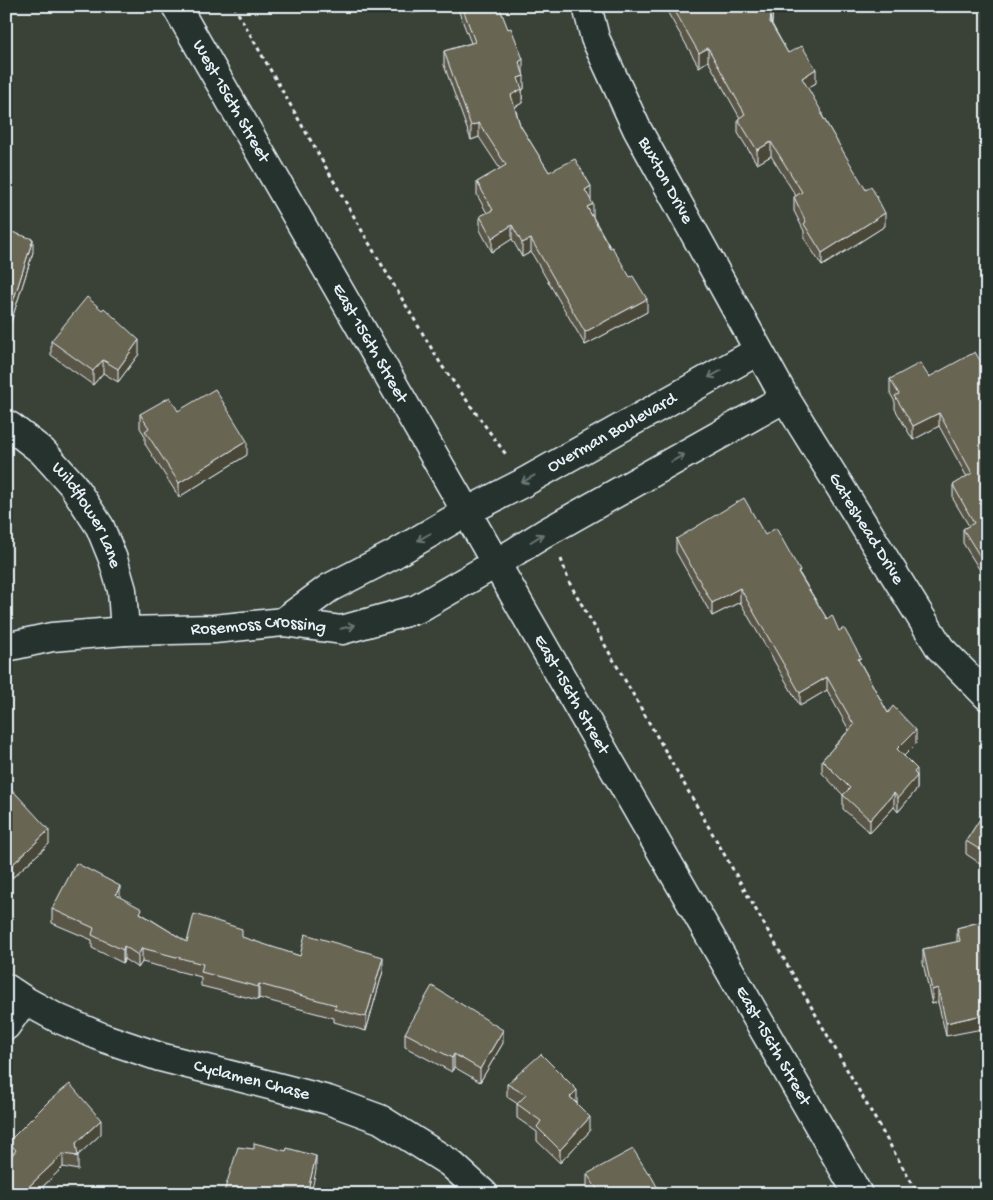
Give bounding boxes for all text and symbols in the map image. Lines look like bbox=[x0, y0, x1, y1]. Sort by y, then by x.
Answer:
street label: West 156th Street bbox=[187, 36, 275, 168]
street label: Buxton Drive bbox=[633, 133, 698, 228]
street label: East 156th Street bbox=[327, 280, 413, 408]
one-way arrow bbox=[709, 370, 723, 380]
street label: Overman Boulevard bbox=[544, 388, 682, 478]
one-way arrow bbox=[671, 453, 686, 463]
street label: Wildflower Lane bbox=[47, 458, 126, 571]
street label: Gateshead Drive bbox=[823, 469, 909, 589]
one-way arrow bbox=[521, 475, 535, 485]
one-way arrow bbox=[416, 532, 431, 542]
one-way arrow bbox=[529, 533, 543, 543]
street label: Rosemoss Crossing bbox=[190, 611, 327, 640]
one-way arrow bbox=[340, 622, 356, 631]
street label: East 156th Street bbox=[529, 631, 615, 760]
street label: East 156th Street bbox=[730, 982, 816, 1111]
street label: Cyclamen Chase bbox=[191, 1056, 313, 1106]

